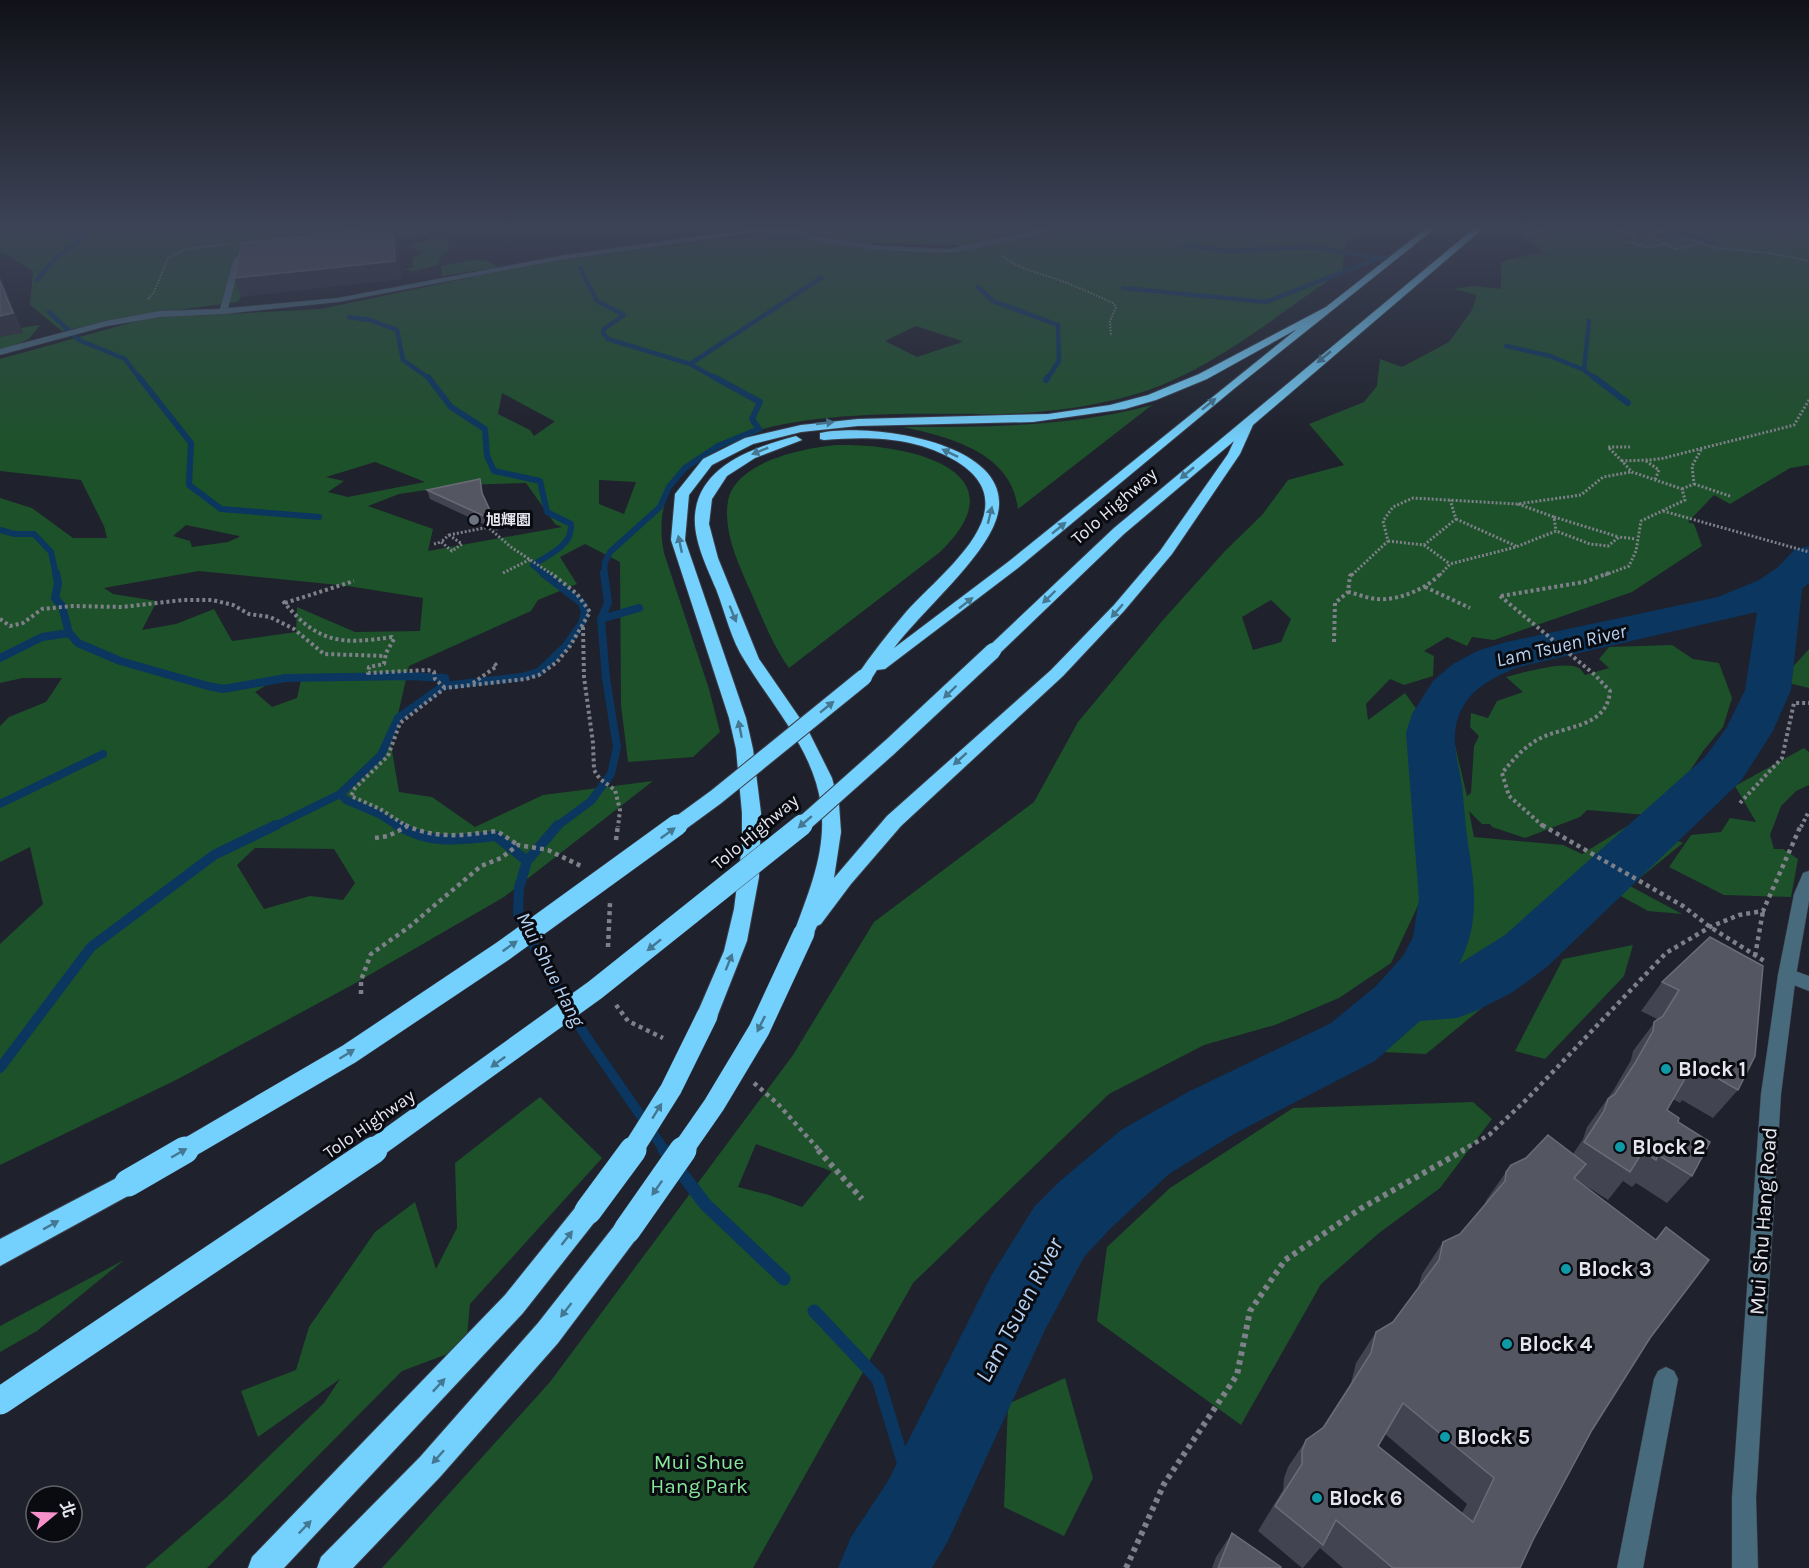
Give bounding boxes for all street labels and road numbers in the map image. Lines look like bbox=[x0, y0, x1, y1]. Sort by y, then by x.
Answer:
street label: Tolo Highway bbox=[1067, 462, 1162, 549]
street label: Tolo Highway bbox=[707, 789, 803, 875]
street label: Tolo Highway bbox=[319, 1084, 419, 1164]
street label: Mui Shu Hang Road bbox=[1744, 1126, 1782, 1316]

